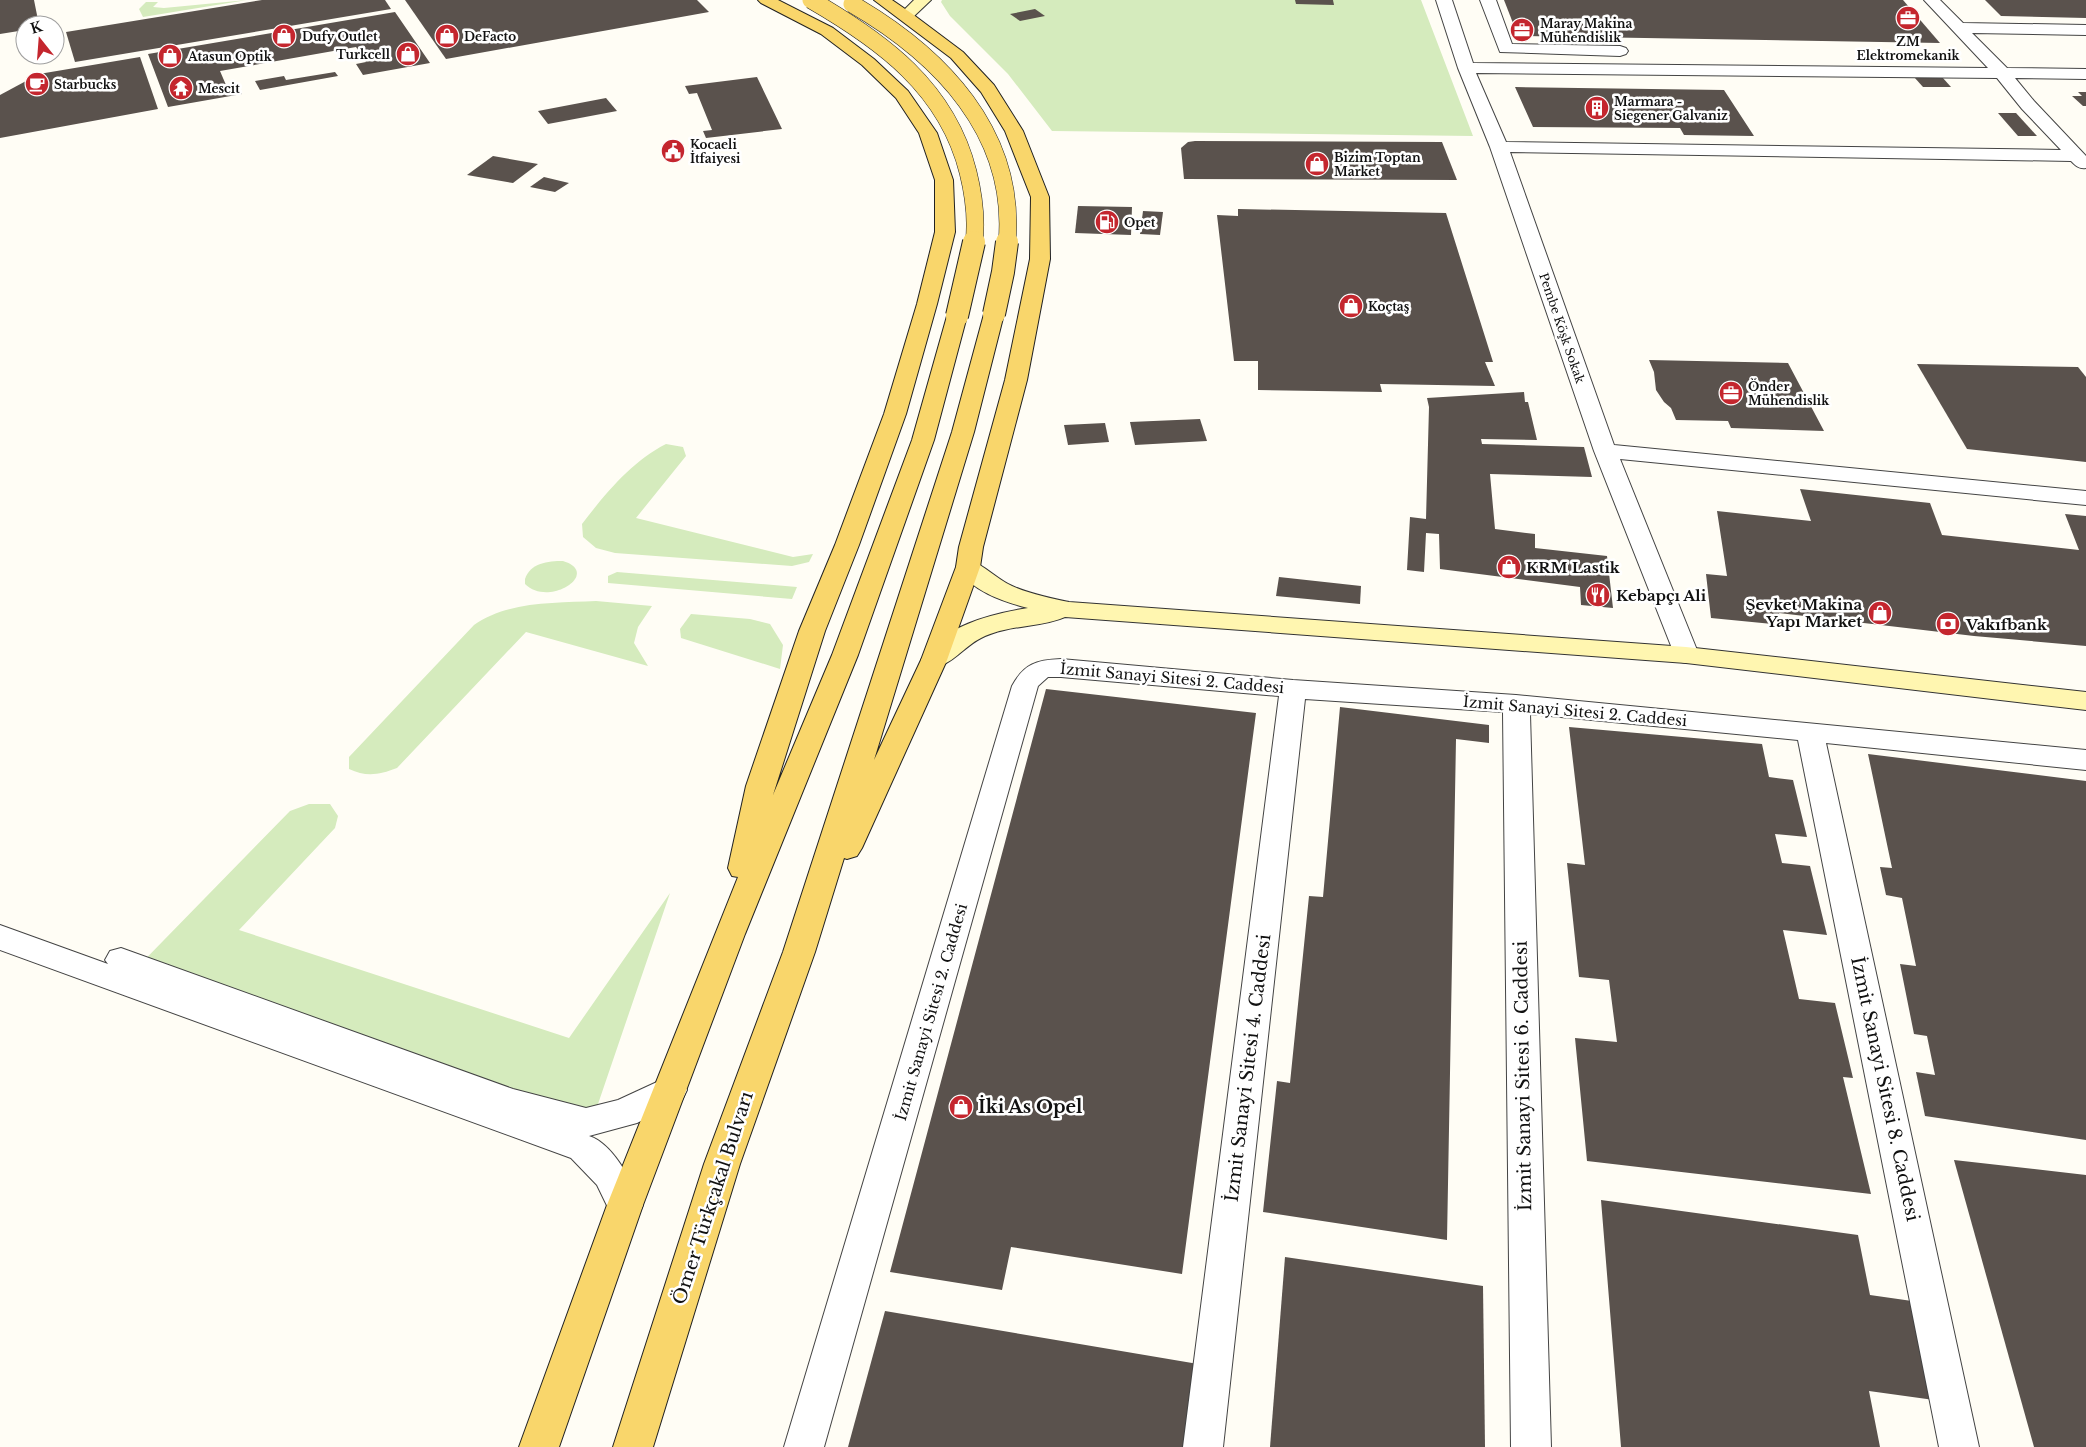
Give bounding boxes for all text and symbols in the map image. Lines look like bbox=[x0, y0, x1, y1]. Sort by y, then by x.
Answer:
office icon: ZM Elektromekanik bbox=[1895, 5, 1921, 31]
north arrow bbox=[15, 15, 65, 65]
place label: Maray Makina Mühendislik bbox=[1540, 16, 1632, 45]
text: K bbox=[28, 17, 45, 38]
office icon: Maray Makina Mühendislik bbox=[1509, 17, 1535, 43]
shop icon: Dufy Outlet bbox=[271, 23, 297, 49]
shop icon: DeFacto bbox=[434, 23, 460, 49]
place label: Dufy Outlet bbox=[302, 29, 378, 44]
place label: DeFacto bbox=[464, 29, 516, 44]
place label: ZM Elektromekanik bbox=[1856, 34, 1961, 63]
shop icon: Turkcell bbox=[395, 41, 421, 67]
shop icon: Atasun Optik bbox=[157, 43, 183, 69]
place label: Turkcell bbox=[336, 47, 391, 62]
place label: Atasun Optik bbox=[187, 49, 273, 64]
cafe icon: Starbucks bbox=[24, 71, 50, 97]
temple icon: Mescit bbox=[168, 75, 194, 101]
place label: Starbucks bbox=[54, 77, 117, 92]
place label: Mescit bbox=[198, 81, 240, 96]
place label: Marmara - Siegener Galvaniz bbox=[1614, 94, 1728, 123]
building icon: Marmara - Siegener Galvaniz bbox=[1584, 95, 1610, 121]
place label: Kocaeli İtfaiyesi bbox=[690, 137, 741, 166]
public building icon: Kocaeli İtfaiyesi bbox=[660, 138, 686, 164]
place label: Bizim Toptan Market bbox=[1334, 150, 1421, 179]
shop icon: Bizim Toptan Market bbox=[1304, 151, 1330, 177]
fuel station icon: Opet bbox=[1094, 209, 1120, 235]
place label: Opet bbox=[1124, 215, 1156, 230]
street label: Pembe Köşk Sokak bbox=[1536, 271, 1588, 386]
shop icon: Koçtaş bbox=[1338, 293, 1364, 319]
place label: Koçtaş bbox=[1368, 299, 1410, 314]
place label: Önder Mühendislik bbox=[1748, 378, 1830, 408]
office icon: Önder Mühendislik bbox=[1718, 380, 1744, 406]
shop icon: KRM Lastik bbox=[1496, 554, 1522, 580]
place label: KRM Lastik bbox=[1526, 558, 1621, 577]
restaurant icon: Kebapçı Ali bbox=[1585, 582, 1611, 608]
place label: Kebapçı Ali bbox=[1616, 586, 1707, 605]
place label: Şevket Makina Yapı Market bbox=[1746, 595, 1862, 631]
shop icon: Şevket Makina Yapı Market bbox=[1867, 600, 1893, 626]
bank icon: Vakıfbank bbox=[1935, 611, 1961, 637]
place label: Vakıfbank bbox=[1965, 615, 2048, 634]
street label: İzmit Sanayi Sitesi 2. Caddesi bbox=[1059, 659, 1285, 697]
street label: İzmit Sanayi Sitesi 2. Caddesi bbox=[1462, 692, 1688, 730]
street label: İzmit Sanayi Sitesi 2. Caddesi bbox=[891, 901, 971, 1123]
street label: İzmit Sanayi Sitesi 4. Caddesi bbox=[1220, 933, 1275, 1203]
street label: İzmit Sanayi Sitesi 6. Caddesi bbox=[1509, 941, 1536, 1211]
street label: İzmit Sanayi Sitesi 8. Caddesi bbox=[1846, 955, 1925, 1223]
street label: Ömer Türkçakal Bulvarı bbox=[667, 1088, 758, 1307]
shop icon: İki As Opel bbox=[948, 1094, 974, 1120]
place label: İki As Opel bbox=[978, 1095, 1083, 1118]

